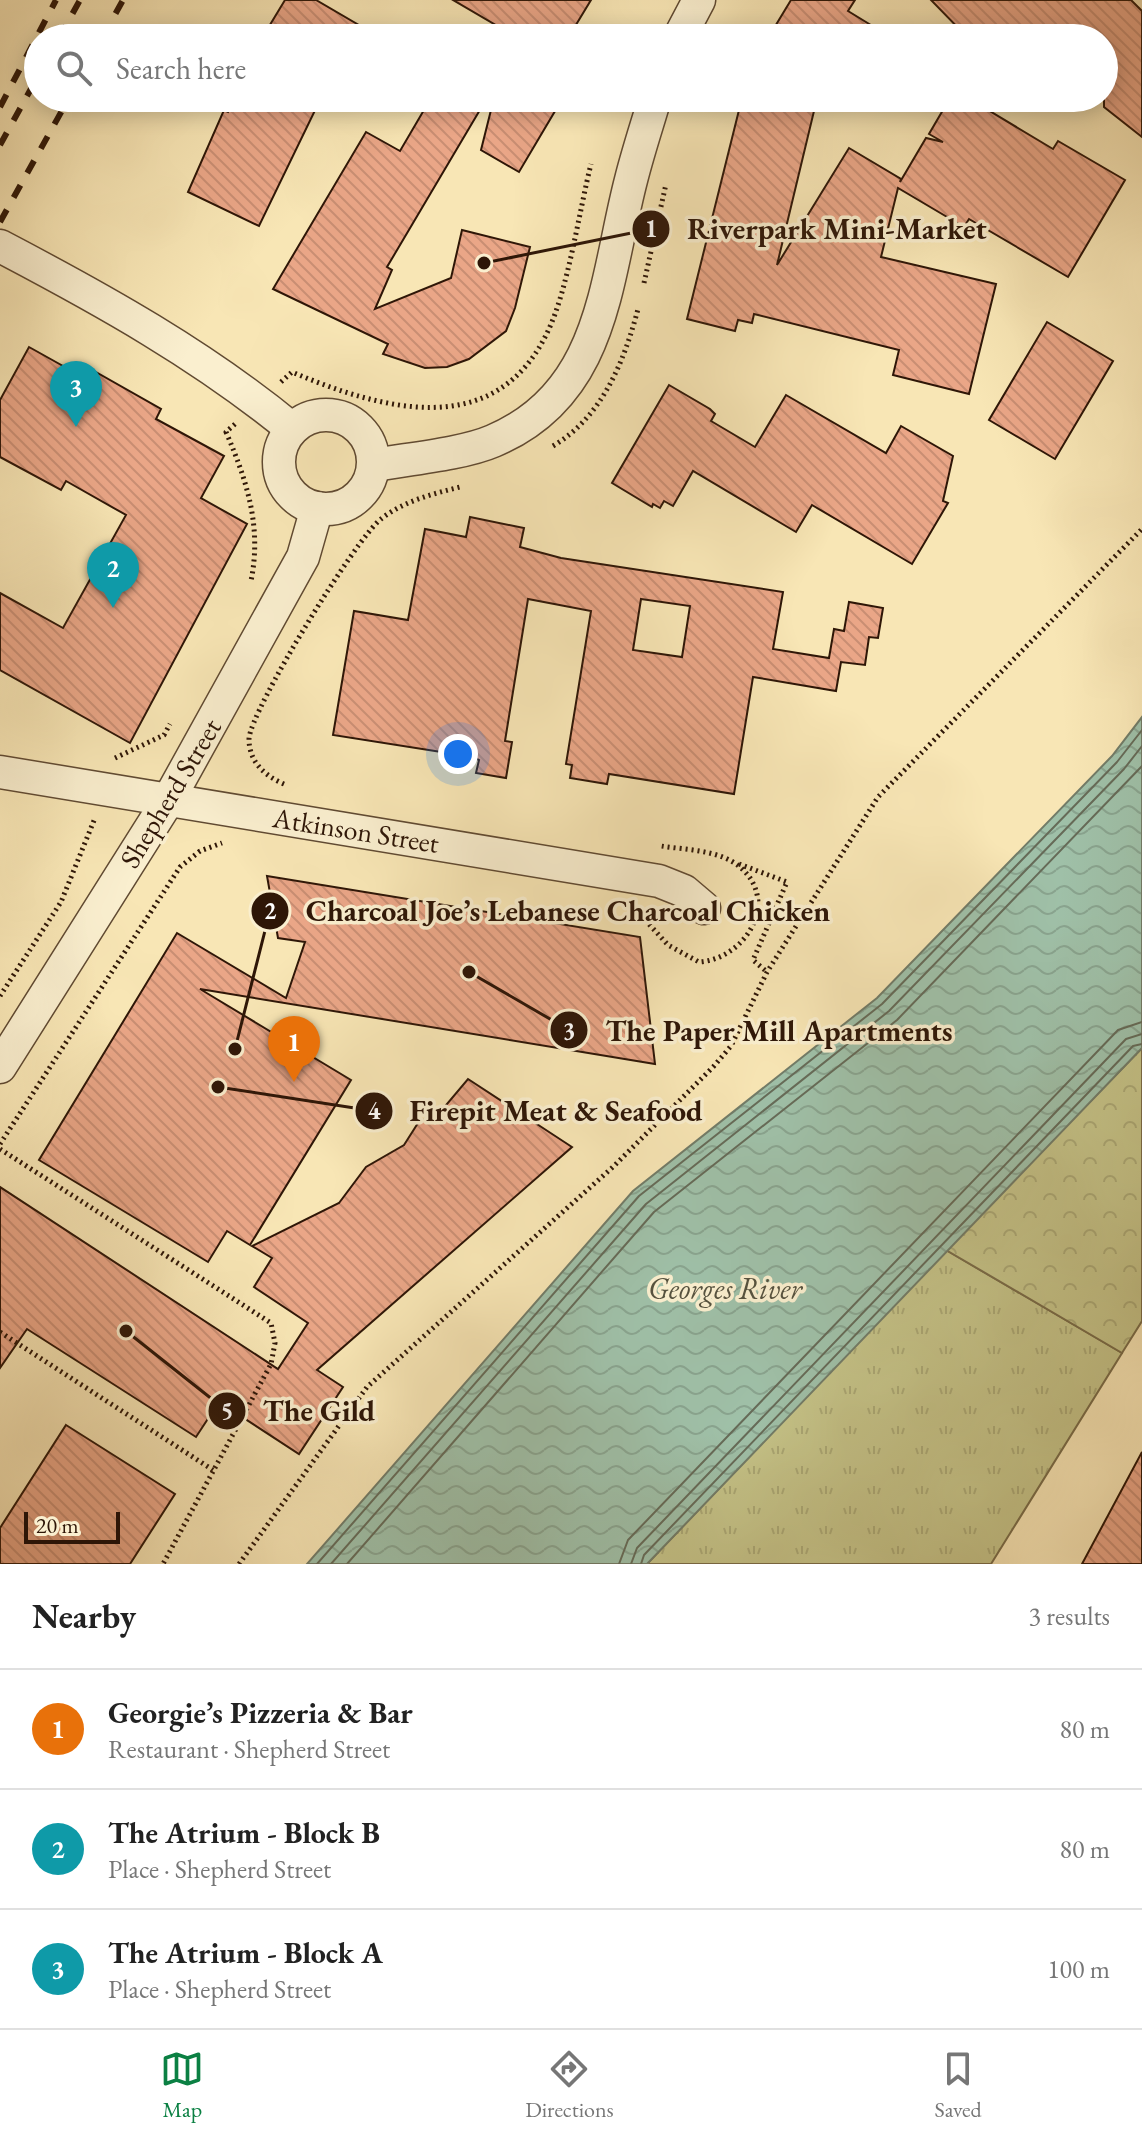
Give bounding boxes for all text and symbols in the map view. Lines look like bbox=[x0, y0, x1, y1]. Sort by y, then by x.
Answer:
search box bbox=[24, 24, 1118, 112]
icon: search bbox=[52, 46, 96, 90]
text: Search here bbox=[116, 49, 246, 88]
callout: Riverpark Mini-Market bbox=[631, 202, 1003, 256]
text: Riverpark Mini-Market bbox=[687, 209, 988, 248]
text: 1 bbox=[645, 213, 657, 244]
pin: 3 bbox=[50, 361, 102, 427]
pin: 2 bbox=[87, 542, 139, 608]
street label: Shepherd Street bbox=[111, 711, 229, 874]
your location bbox=[438, 734, 478, 774]
street label: Atkinson Street bbox=[269, 799, 442, 861]
callout: Charcoal Joe’s Lebanese Charcoal Chicken bbox=[250, 884, 847, 938]
text: Charcoal Joe’s Lebanese Charcoal Chicken bbox=[306, 891, 830, 930]
text: 2 bbox=[264, 895, 277, 926]
callout: The Paper Mill Apartments bbox=[549, 1003, 968, 1057]
text: The Paper Mill Apartments bbox=[605, 1011, 953, 1050]
text: 3 bbox=[563, 1015, 575, 1046]
pin: 1 bbox=[268, 1016, 320, 1082]
callout: Firepit Meat & Seafood bbox=[354, 1084, 719, 1138]
text: Firepit Meat & Seafood bbox=[409, 1091, 703, 1130]
text: 4 bbox=[368, 1095, 381, 1126]
water label: Georges River bbox=[648, 1269, 804, 1308]
callout: The Gild bbox=[207, 1384, 391, 1438]
text: The Gild bbox=[263, 1391, 376, 1430]
text: 5 bbox=[221, 1395, 233, 1426]
scale bar bbox=[24, 1508, 120, 1544]
text: 20 m bbox=[36, 1511, 79, 1540]
text: Nearby bbox=[32, 1594, 136, 1638]
text: 3 results bbox=[1029, 1599, 1110, 1633]
text: Georgie’s Pizzeria & Bar bbox=[108, 1693, 413, 1732]
text: 1 bbox=[51, 1712, 65, 1746]
text: 80 m bbox=[1060, 1712, 1110, 1746]
text: Restaurant · Shepherd Street bbox=[108, 1732, 390, 1766]
text: The Atrium - Block B bbox=[108, 1813, 380, 1852]
text: 2 bbox=[51, 1832, 65, 1866]
text: 80 m bbox=[1060, 1832, 1110, 1866]
text: Place · Shepherd Street bbox=[108, 1852, 331, 1886]
text: The Atrium - Block A bbox=[108, 1933, 383, 1972]
text: 3 bbox=[51, 1952, 65, 1986]
text: 100 m bbox=[1047, 1952, 1110, 1986]
text: Place · Shepherd Street bbox=[108, 1972, 331, 2006]
tab: Map bbox=[160, 2047, 204, 2124]
tab: Directions bbox=[525, 2047, 614, 2124]
tab: Saved bbox=[934, 2047, 982, 2124]

